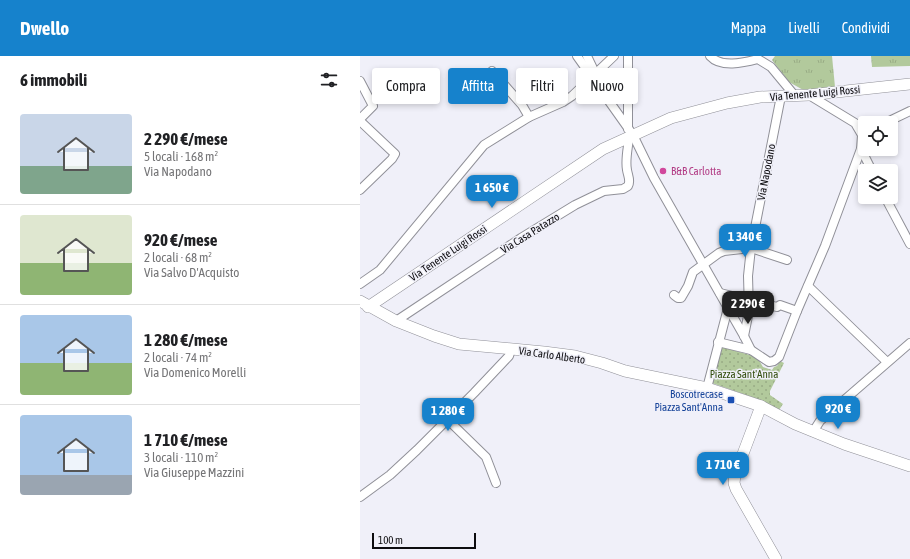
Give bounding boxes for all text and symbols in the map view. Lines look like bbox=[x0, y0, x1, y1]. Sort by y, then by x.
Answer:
text: Dwello bbox=[20, 17, 69, 39]
text: Mappa bbox=[731, 20, 766, 36]
text: Livelli bbox=[788, 20, 820, 36]
text: Condividi bbox=[842, 20, 890, 36]
chip: Compra bbox=[372, 68, 440, 104]
chip: Affitta bbox=[448, 68, 508, 104]
chip: Filtri bbox=[516, 68, 568, 104]
chip: Nuovo bbox=[576, 68, 638, 104]
icon: filters bbox=[318, 69, 340, 91]
text: 6 immobili bbox=[20, 70, 87, 90]
street label: Via Tenente Luigi Rossi bbox=[769, 83, 861, 103]
map controls bbox=[858, 116, 898, 204]
button: locate bbox=[858, 116, 898, 156]
text: 2 290 €/mese bbox=[144, 129, 228, 149]
icon: home bbox=[52, 130, 100, 178]
street label: Via Napodano bbox=[755, 143, 777, 201]
text: 5 locali · 168 m² bbox=[144, 149, 218, 164]
text: Via Napodano bbox=[144, 164, 212, 179]
button: layers bbox=[858, 164, 898, 204]
place label: B&B Carlotta bbox=[671, 165, 721, 177]
marker: B&B Carlotta bbox=[658, 166, 668, 176]
pin: 1 650 € bbox=[455, 175, 529, 209]
text: 1 650 € bbox=[475, 180, 509, 195]
street label: Via Casa Patazzo bbox=[499, 210, 561, 256]
street label: Via Tenente Luigi Rossi bbox=[407, 223, 489, 283]
pin: 1 340 € bbox=[708, 224, 782, 258]
text: 1 340 € bbox=[728, 229, 762, 244]
text: 920 €/mese bbox=[144, 230, 217, 250]
icon: home bbox=[52, 231, 100, 279]
text: 2 locali · 68 m² bbox=[144, 250, 212, 265]
text: Via Salvo D'Acquisto bbox=[144, 265, 239, 280]
pin: 2 290 € bbox=[711, 291, 785, 325]
text: 2 290 € bbox=[731, 296, 765, 311]
text: 1 280 €/mese bbox=[144, 330, 228, 350]
icon: home bbox=[52, 331, 100, 379]
street label: Via Carlo Alberto bbox=[518, 344, 586, 366]
text: 2 locali · 74 m² bbox=[144, 350, 212, 365]
text: Via Domenico Morelli bbox=[144, 365, 246, 380]
park label: Piazza Sant'Anna bbox=[710, 368, 778, 380]
place label: Boscotrecase Piazza Sant'Anna bbox=[654, 388, 723, 413]
marker: Boscotrecase Piazza Sant'Anna bbox=[726, 395, 736, 405]
pin: 920 € bbox=[810, 396, 866, 430]
pin: 1 280 € bbox=[411, 398, 485, 432]
text: 920 € bbox=[825, 401, 851, 416]
text: 1 280 € bbox=[431, 403, 465, 418]
text: 1 710 €/mese bbox=[144, 430, 228, 450]
icon: home bbox=[52, 431, 100, 479]
text: 3 locali · 110 m² bbox=[144, 450, 218, 465]
pin: 1 710 € bbox=[686, 452, 760, 486]
text: 1 710 € bbox=[706, 457, 740, 472]
text: Via Giuseppe Mazzini bbox=[144, 465, 244, 480]
scale bar bbox=[372, 531, 476, 550]
text: 100 m bbox=[378, 534, 403, 546]

